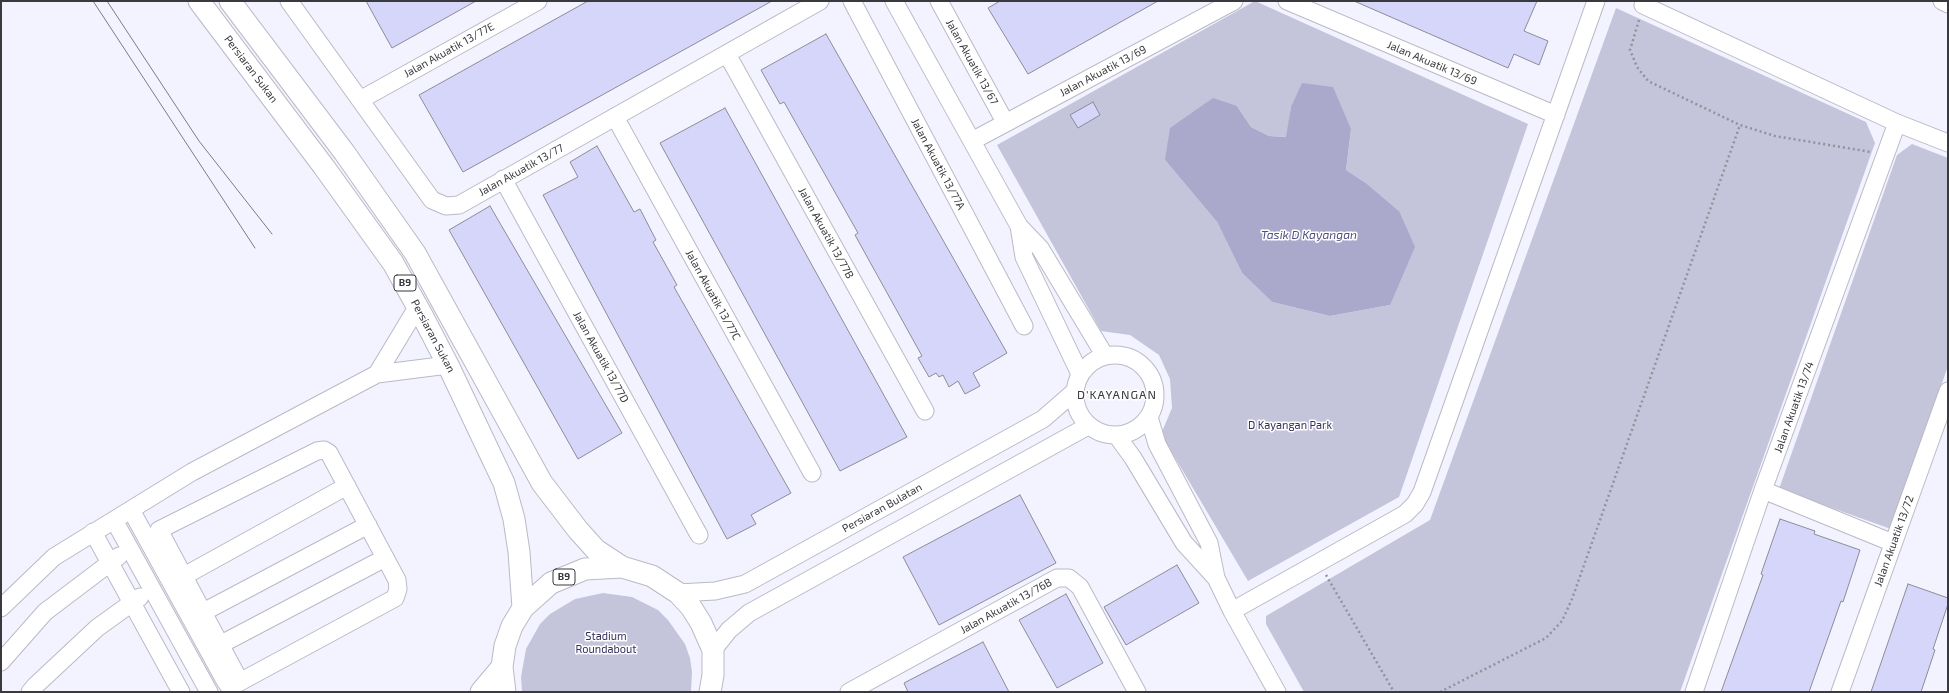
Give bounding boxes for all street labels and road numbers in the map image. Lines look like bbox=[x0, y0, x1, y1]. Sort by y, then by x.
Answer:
street label: Jalan Akuatik 13/67 bbox=[943, 17, 1001, 107]
street label: Jalan Akuatik 13/77E bbox=[402, 20, 496, 80]
street label: Persiaran Sukan bbox=[221, 33, 281, 105]
street label: Jalan Akuatik 13/69 bbox=[1385, 38, 1479, 88]
street label: Jalan Akuatik 13/69 bbox=[1057, 43, 1149, 99]
street label: Jalan Akuatik 13/77A bbox=[908, 116, 968, 212]
street label: Jalan Akuatik 13/77 bbox=[476, 141, 566, 199]
street label: Jalan Akuatik 13/77B bbox=[796, 185, 856, 281]
street label: Jalan Akuatik 13/77C bbox=[683, 247, 743, 343]
road number: B9 bbox=[394, 275, 416, 291]
street label: Persiaran Sukan bbox=[408, 297, 458, 375]
street label: Jalan Akuatik 13/77D bbox=[570, 309, 632, 405]
street label: Jalan Akuatik 13/74 bbox=[1771, 360, 1817, 454]
street label: Persiaran Bulatan bbox=[840, 481, 924, 535]
street label: Jalan Akuatik 13/72 bbox=[1871, 494, 1917, 588]
road number: B9 bbox=[553, 569, 575, 585]
street label: Jalan Akuatik 13/76B bbox=[958, 575, 1054, 637]

